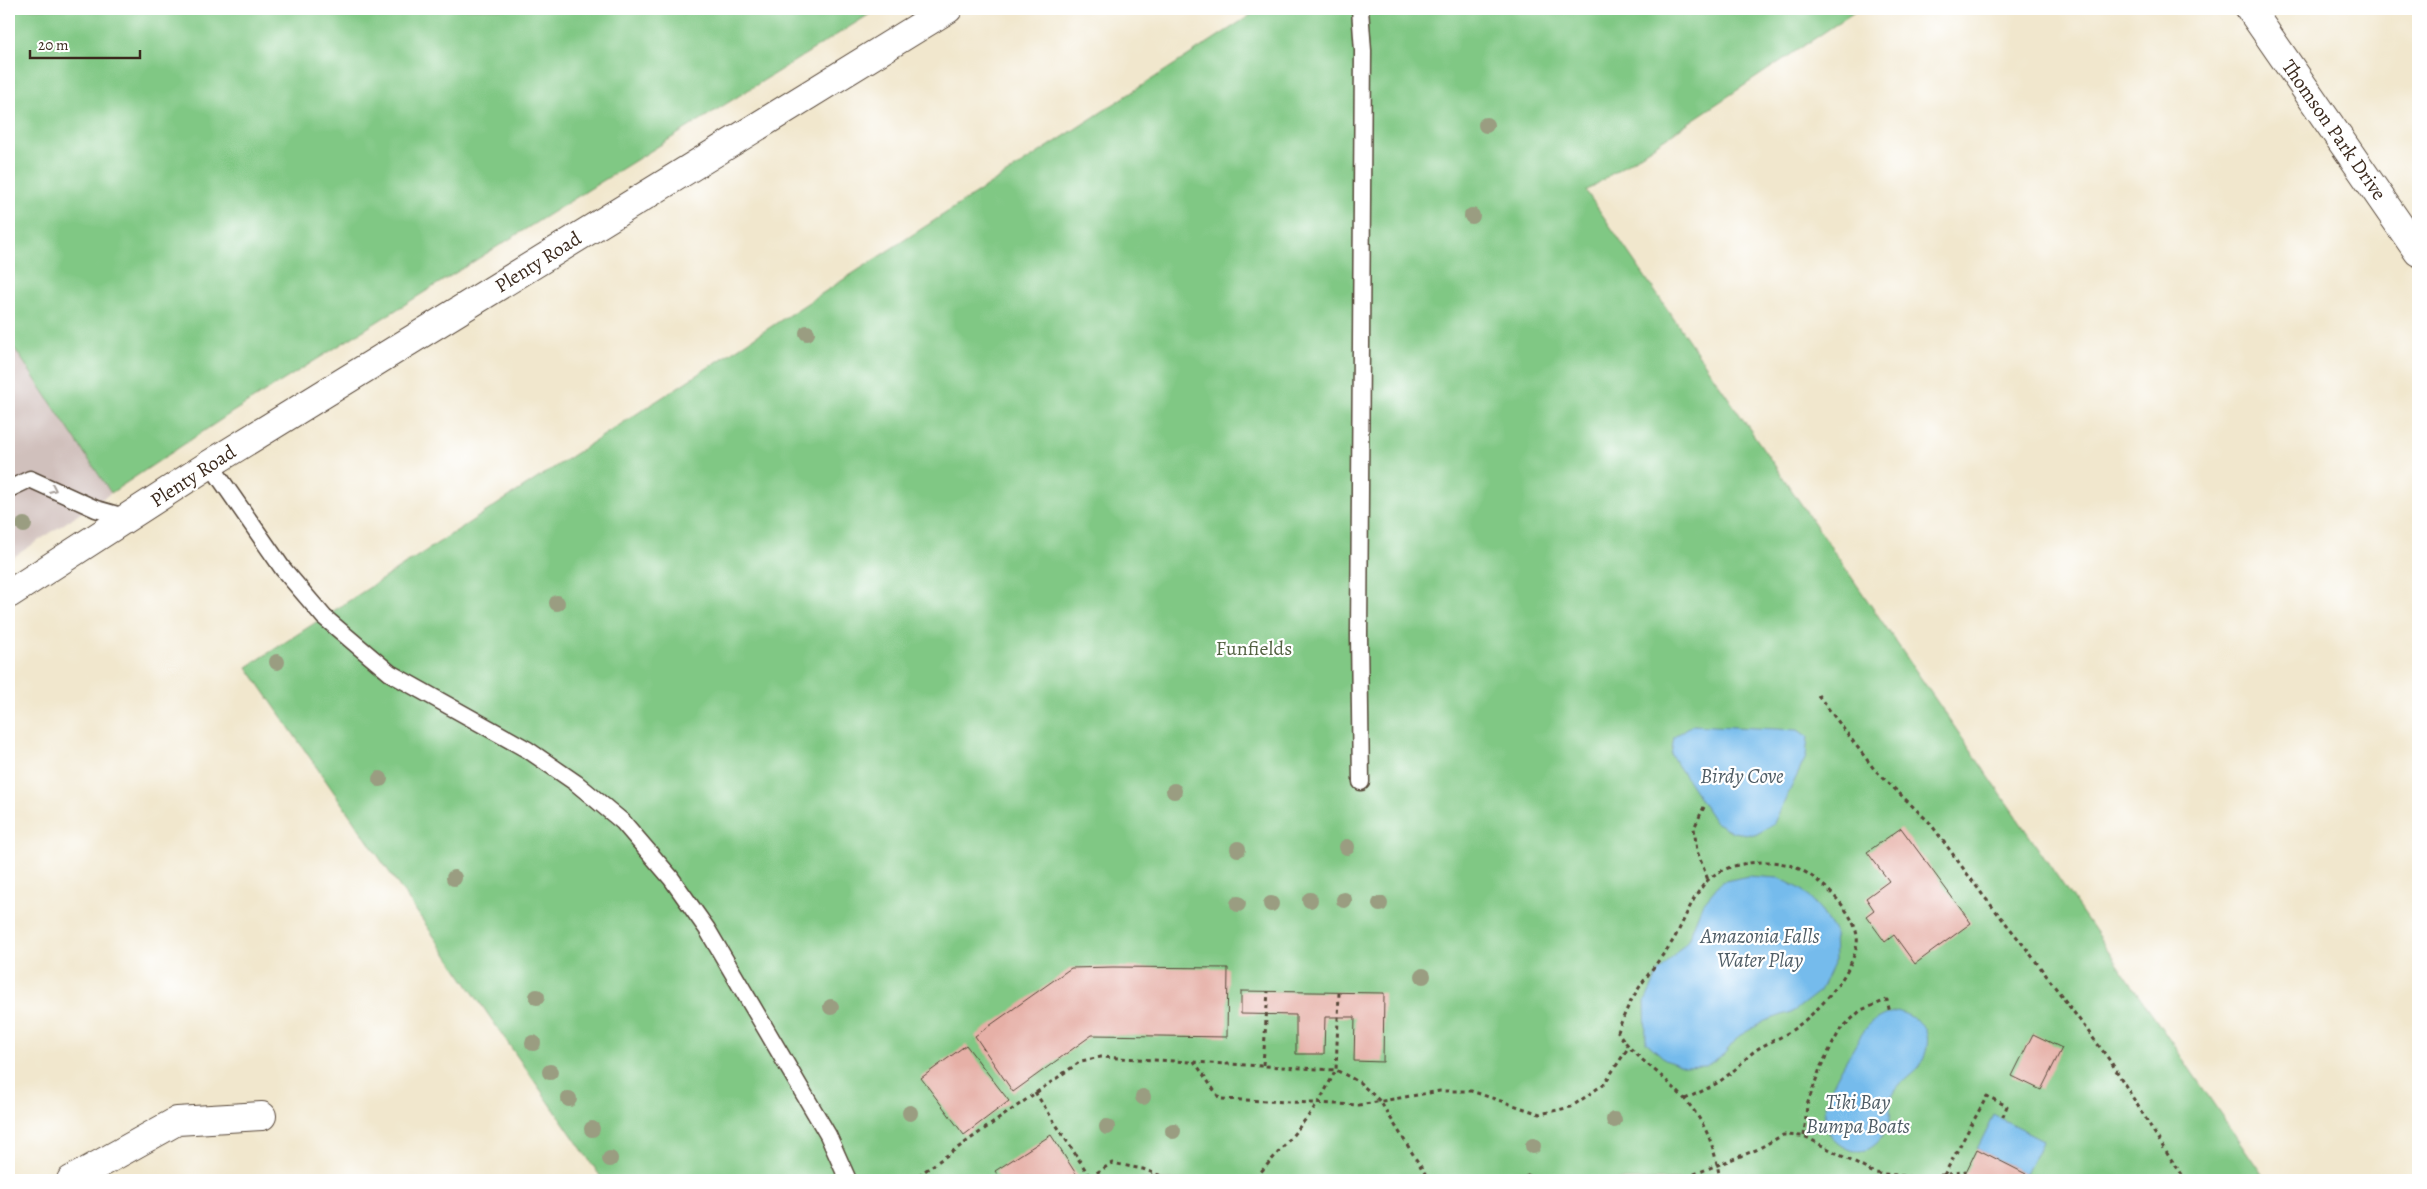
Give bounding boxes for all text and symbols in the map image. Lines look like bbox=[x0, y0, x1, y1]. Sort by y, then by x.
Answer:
scale bar bbox=[30, 28, 140, 60]
text: 20 m bbox=[38, 35, 69, 55]
street label: Thomson Park Drive bbox=[2275, 54, 2393, 206]
street label: Plenty Road bbox=[490, 225, 586, 299]
street label: Plenty Road bbox=[145, 438, 241, 514]
one-way arrow bbox=[48, 483, 57, 494]
park label: Funfields bbox=[1216, 635, 1292, 662]
water label: Birdy Cove bbox=[1700, 762, 1784, 790]
water label: Amazonia Falls Water Play bbox=[1699, 922, 1820, 974]
water label: Tiki Bay Bumpa Boats bbox=[1806, 1088, 1910, 1140]

